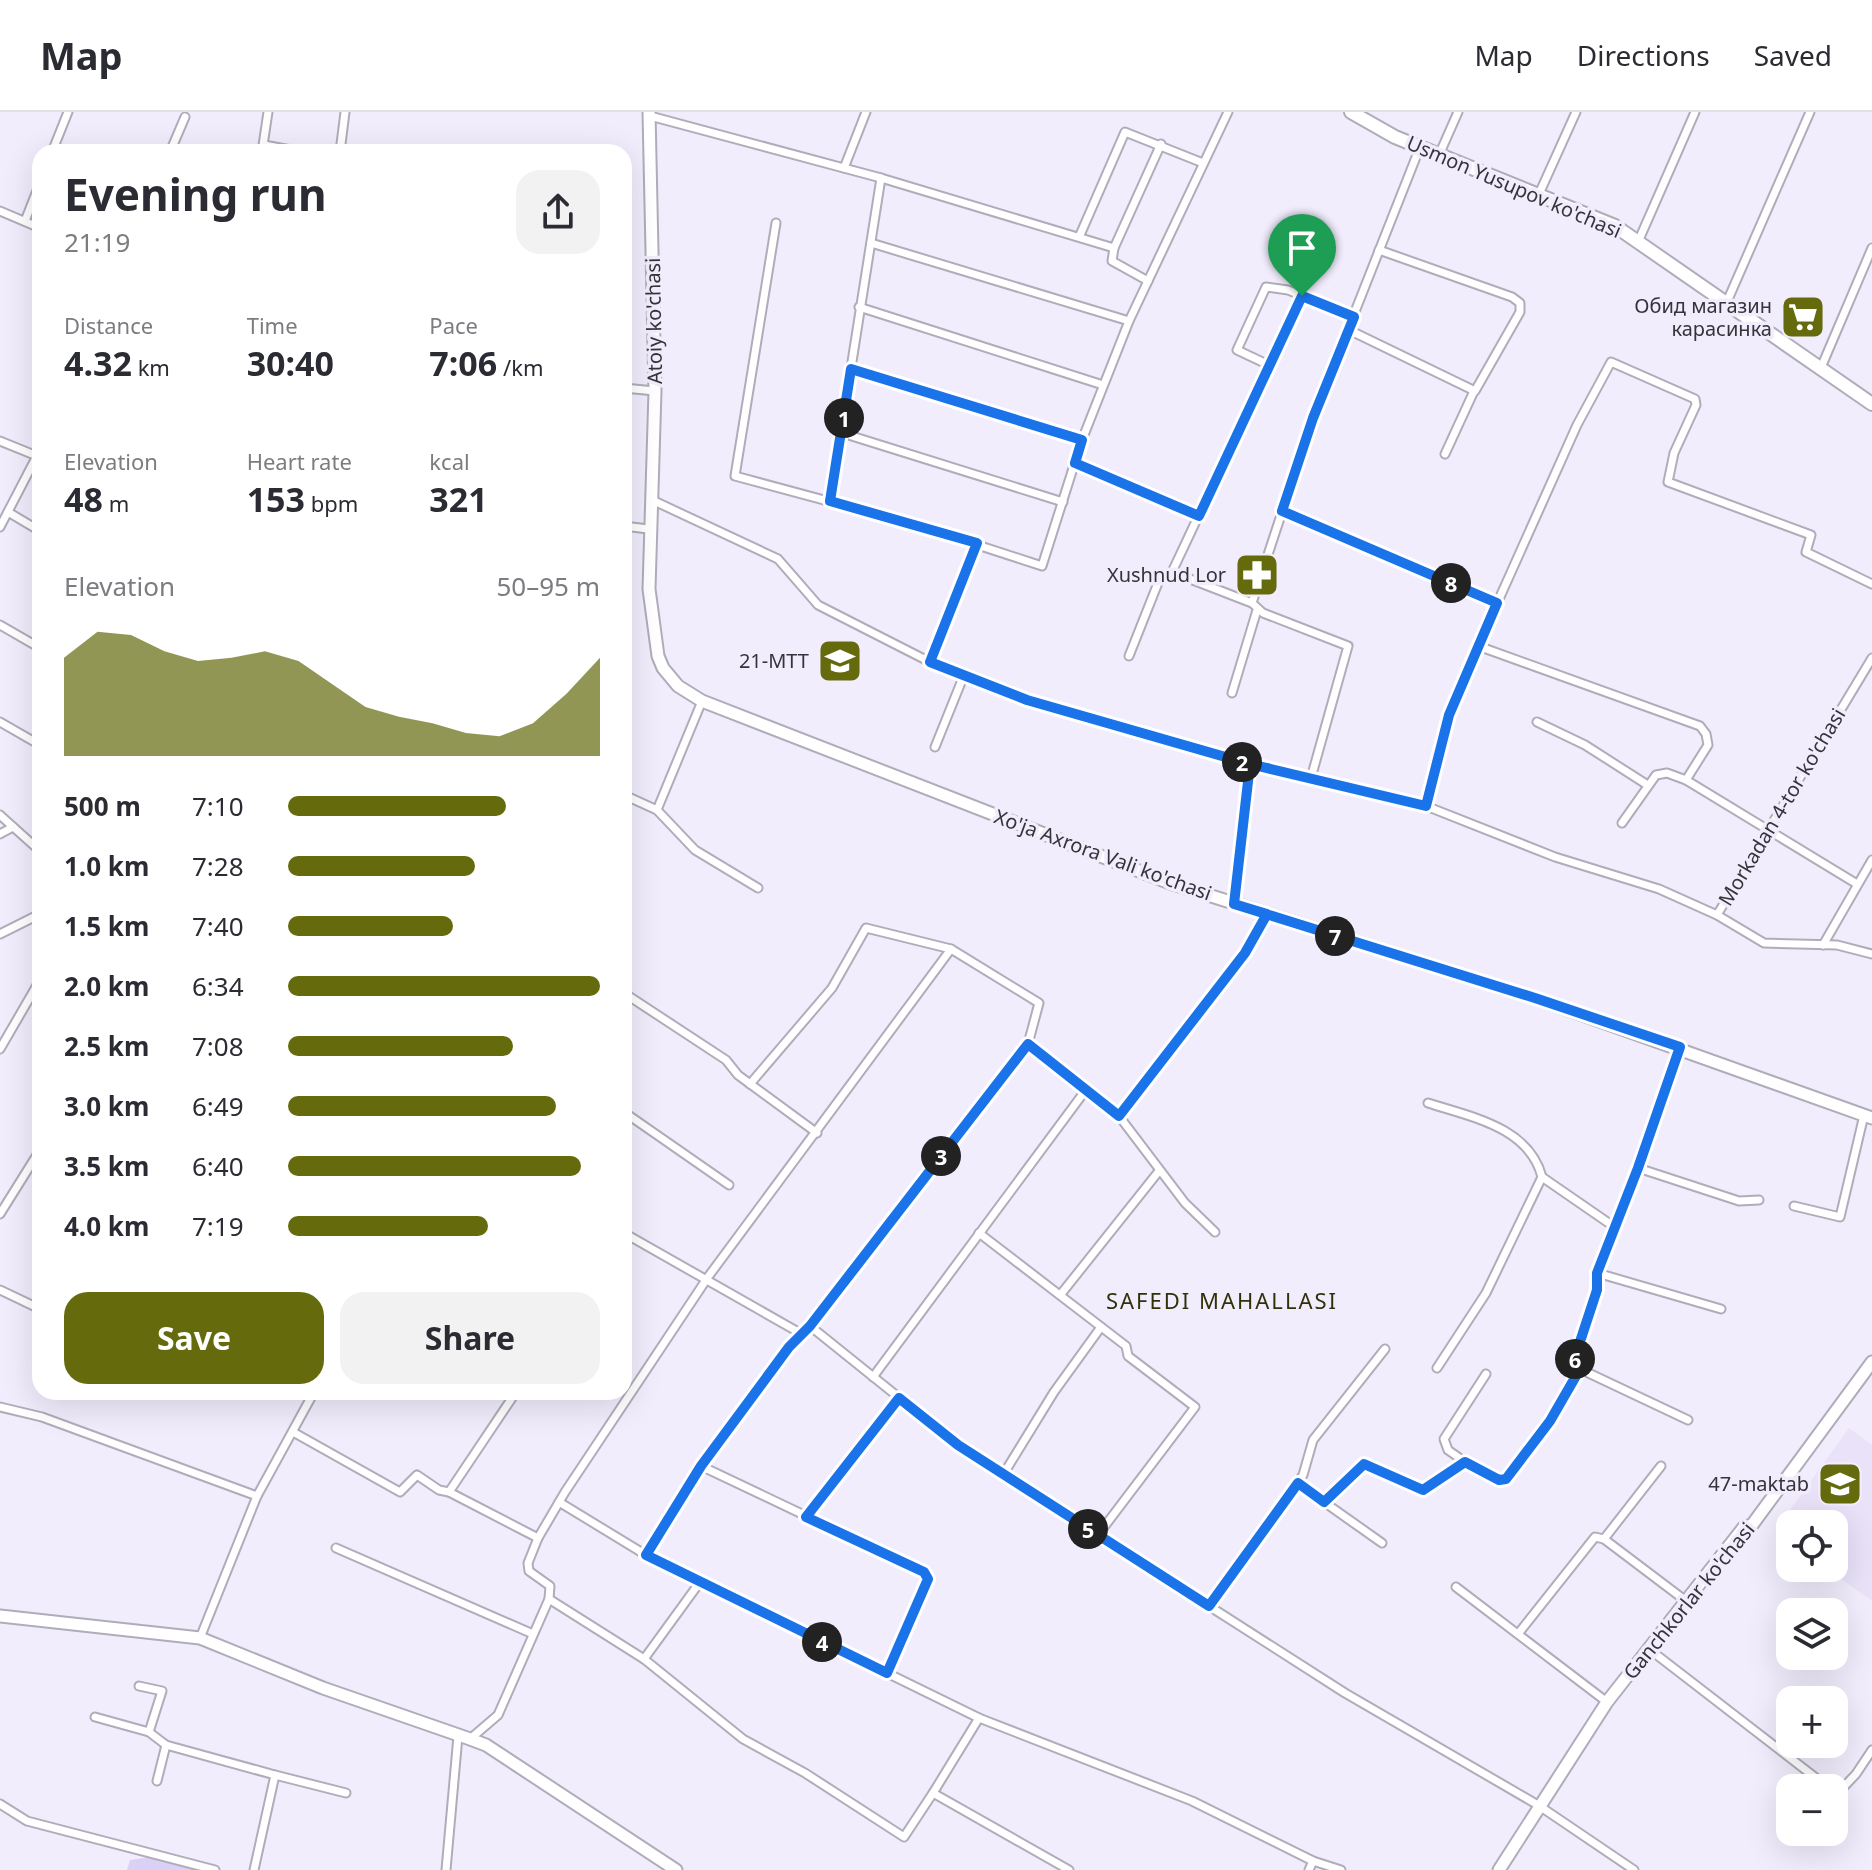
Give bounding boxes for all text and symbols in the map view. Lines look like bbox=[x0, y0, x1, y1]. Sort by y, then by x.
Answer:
text: Map bbox=[40, 29, 123, 81]
text: Map bbox=[1474, 36, 1533, 74]
text: Directions bbox=[1577, 36, 1710, 74]
text: Saved bbox=[1754, 36, 1832, 74]
street label: Usmon Yusupov ko'chasi bbox=[1403, 129, 1626, 244]
text: Evening run bbox=[64, 164, 327, 224]
button: share bbox=[516, 170, 600, 254]
pin bbox=[1268, 214, 1336, 296]
text: 21:19 bbox=[64, 224, 130, 260]
icon: arrive bbox=[1280, 226, 1324, 270]
street label: Atoiy ko'chasi bbox=[639, 258, 668, 384]
place label: Обид магазин карасинка bbox=[1634, 292, 1772, 342]
supermarket icon: Обид магазин карасинка bbox=[1779, 293, 1827, 341]
text: Distance bbox=[64, 310, 153, 340]
text: Time bbox=[247, 310, 298, 340]
text: Pace bbox=[429, 310, 478, 340]
text: 4.32 bbox=[64, 340, 132, 386]
text: 30:40 bbox=[247, 340, 334, 386]
text: 7:06 bbox=[429, 340, 497, 386]
text: km bbox=[132, 352, 170, 382]
text: /km bbox=[497, 352, 543, 382]
pin: 1 bbox=[824, 398, 864, 438]
text: 1 bbox=[838, 403, 850, 433]
text: Elevation bbox=[64, 446, 158, 476]
text: Heart rate bbox=[247, 446, 352, 476]
text: kcal bbox=[429, 446, 470, 476]
text: 48 bbox=[64, 476, 103, 522]
text: 153 bbox=[247, 476, 305, 522]
text: 321 bbox=[429, 476, 488, 522]
text: m bbox=[103, 488, 129, 518]
text: bpm bbox=[305, 488, 358, 518]
pharmacy icon: Xushnud Lor bbox=[1233, 551, 1281, 599]
place label: Xushnud Lor bbox=[1107, 561, 1226, 588]
pin: 8 bbox=[1431, 563, 1471, 603]
text: Elevation bbox=[64, 568, 175, 604]
text: 50–95 m bbox=[496, 568, 600, 604]
text: 8 bbox=[1445, 568, 1457, 598]
school or university icon: 21-MTT bbox=[816, 637, 864, 685]
place label: 21-MTT bbox=[739, 647, 809, 674]
street label: Morkadan 4-tor ko'chasi bbox=[1712, 703, 1851, 911]
pin: 2 bbox=[1222, 742, 1262, 782]
text: 2 bbox=[1236, 747, 1248, 777]
text: 500 m bbox=[64, 788, 141, 824]
text: 7:10 bbox=[192, 788, 244, 824]
street label: Xo'ja Axrora Vali ko'chasi bbox=[991, 803, 1216, 906]
text: 1.0 km bbox=[64, 848, 149, 884]
text: 7:28 bbox=[192, 848, 244, 884]
text: 1.5 km bbox=[64, 908, 149, 944]
text: 7:40 bbox=[192, 908, 244, 944]
pin: 7 bbox=[1315, 916, 1355, 956]
text: 7 bbox=[1329, 921, 1341, 951]
text: 2.0 km bbox=[64, 968, 149, 1004]
text: 6:34 bbox=[192, 968, 244, 1004]
text: 2.5 km bbox=[64, 1028, 149, 1064]
text: 7:08 bbox=[192, 1028, 244, 1064]
text: 3.0 km bbox=[64, 1088, 149, 1124]
text: 6:49 bbox=[192, 1088, 244, 1124]
pin: 3 bbox=[921, 1136, 961, 1176]
text: 3 bbox=[935, 1141, 947, 1171]
text: 3.5 km bbox=[64, 1148, 149, 1184]
text: 6:40 bbox=[192, 1148, 244, 1184]
text: 4.0 km bbox=[64, 1208, 149, 1244]
text: 7:19 bbox=[192, 1208, 244, 1244]
district label: SAFEDI MAHALLASI bbox=[1106, 1285, 1338, 1315]
button: Save bbox=[64, 1292, 324, 1384]
button: Share bbox=[340, 1292, 600, 1384]
pin: 6 bbox=[1555, 1339, 1595, 1379]
text: 6 bbox=[1569, 1344, 1581, 1374]
school or university icon: 47-maktab bbox=[1816, 1460, 1864, 1508]
place label: 47-maktab bbox=[1708, 1470, 1809, 1497]
pin: 5 bbox=[1068, 1509, 1108, 1549]
map controls bbox=[1776, 1510, 1848, 1846]
button: locate bbox=[1776, 1510, 1848, 1582]
text: 5 bbox=[1082, 1514, 1094, 1544]
street label: Ganchkorlar ko'chasi bbox=[1617, 1517, 1760, 1685]
button: layers bbox=[1776, 1598, 1848, 1670]
pin: 4 bbox=[802, 1622, 842, 1662]
text: 4 bbox=[816, 1627, 828, 1657]
button: + bbox=[1776, 1686, 1848, 1758]
button: − bbox=[1776, 1774, 1848, 1846]

